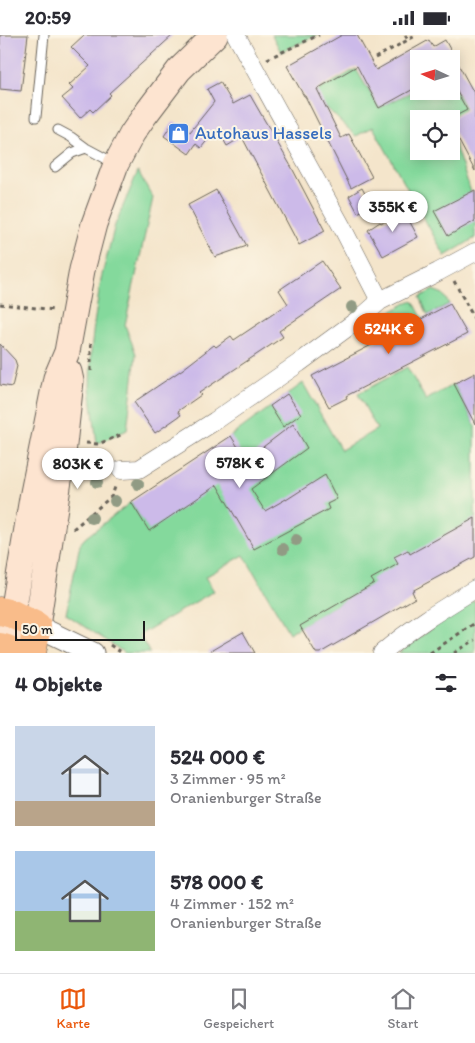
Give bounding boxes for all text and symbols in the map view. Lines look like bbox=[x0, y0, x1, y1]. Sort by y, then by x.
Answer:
text: 20:59 bbox=[25, 6, 71, 29]
north arrow bbox=[410, 50, 460, 100]
map controls bbox=[410, 50, 460, 160]
button: locate bbox=[410, 110, 460, 160]
shop icon: Autohaus Hassels bbox=[167, 121, 191, 145]
place label: Autohaus Hassels bbox=[195, 122, 332, 144]
pin: 355K € bbox=[352, 191, 434, 233]
text: 355K € bbox=[369, 197, 417, 216]
pin: 524K € bbox=[348, 313, 430, 355]
text: 524K € bbox=[364, 319, 414, 338]
pin: 803K € bbox=[37, 447, 119, 490]
pin: 578K € bbox=[199, 447, 281, 489]
text: 578K € bbox=[216, 453, 264, 472]
text: 803K € bbox=[53, 454, 103, 473]
scale bar bbox=[15, 618, 145, 641]
text: 50 m bbox=[22, 621, 53, 638]
icon: filters bbox=[432, 669, 460, 697]
text: 4 Objekte bbox=[15, 671, 102, 696]
text: 524 000 € bbox=[170, 744, 265, 769]
icon: home bbox=[55, 746, 115, 806]
text: 3 Zimmer · 95 m² bbox=[170, 769, 286, 788]
text: Oranienburger Straße bbox=[170, 788, 322, 807]
text: 578 000 € bbox=[170, 869, 263, 894]
icon: home bbox=[55, 871, 115, 931]
text: 4 Zimmer · 152 m² bbox=[170, 894, 294, 913]
text: Oranienburger Straße bbox=[170, 913, 322, 932]
tab: Karte bbox=[57, 985, 90, 1032]
tab: Gespeichert bbox=[203, 985, 274, 1032]
tab: Start bbox=[387, 985, 418, 1032]

